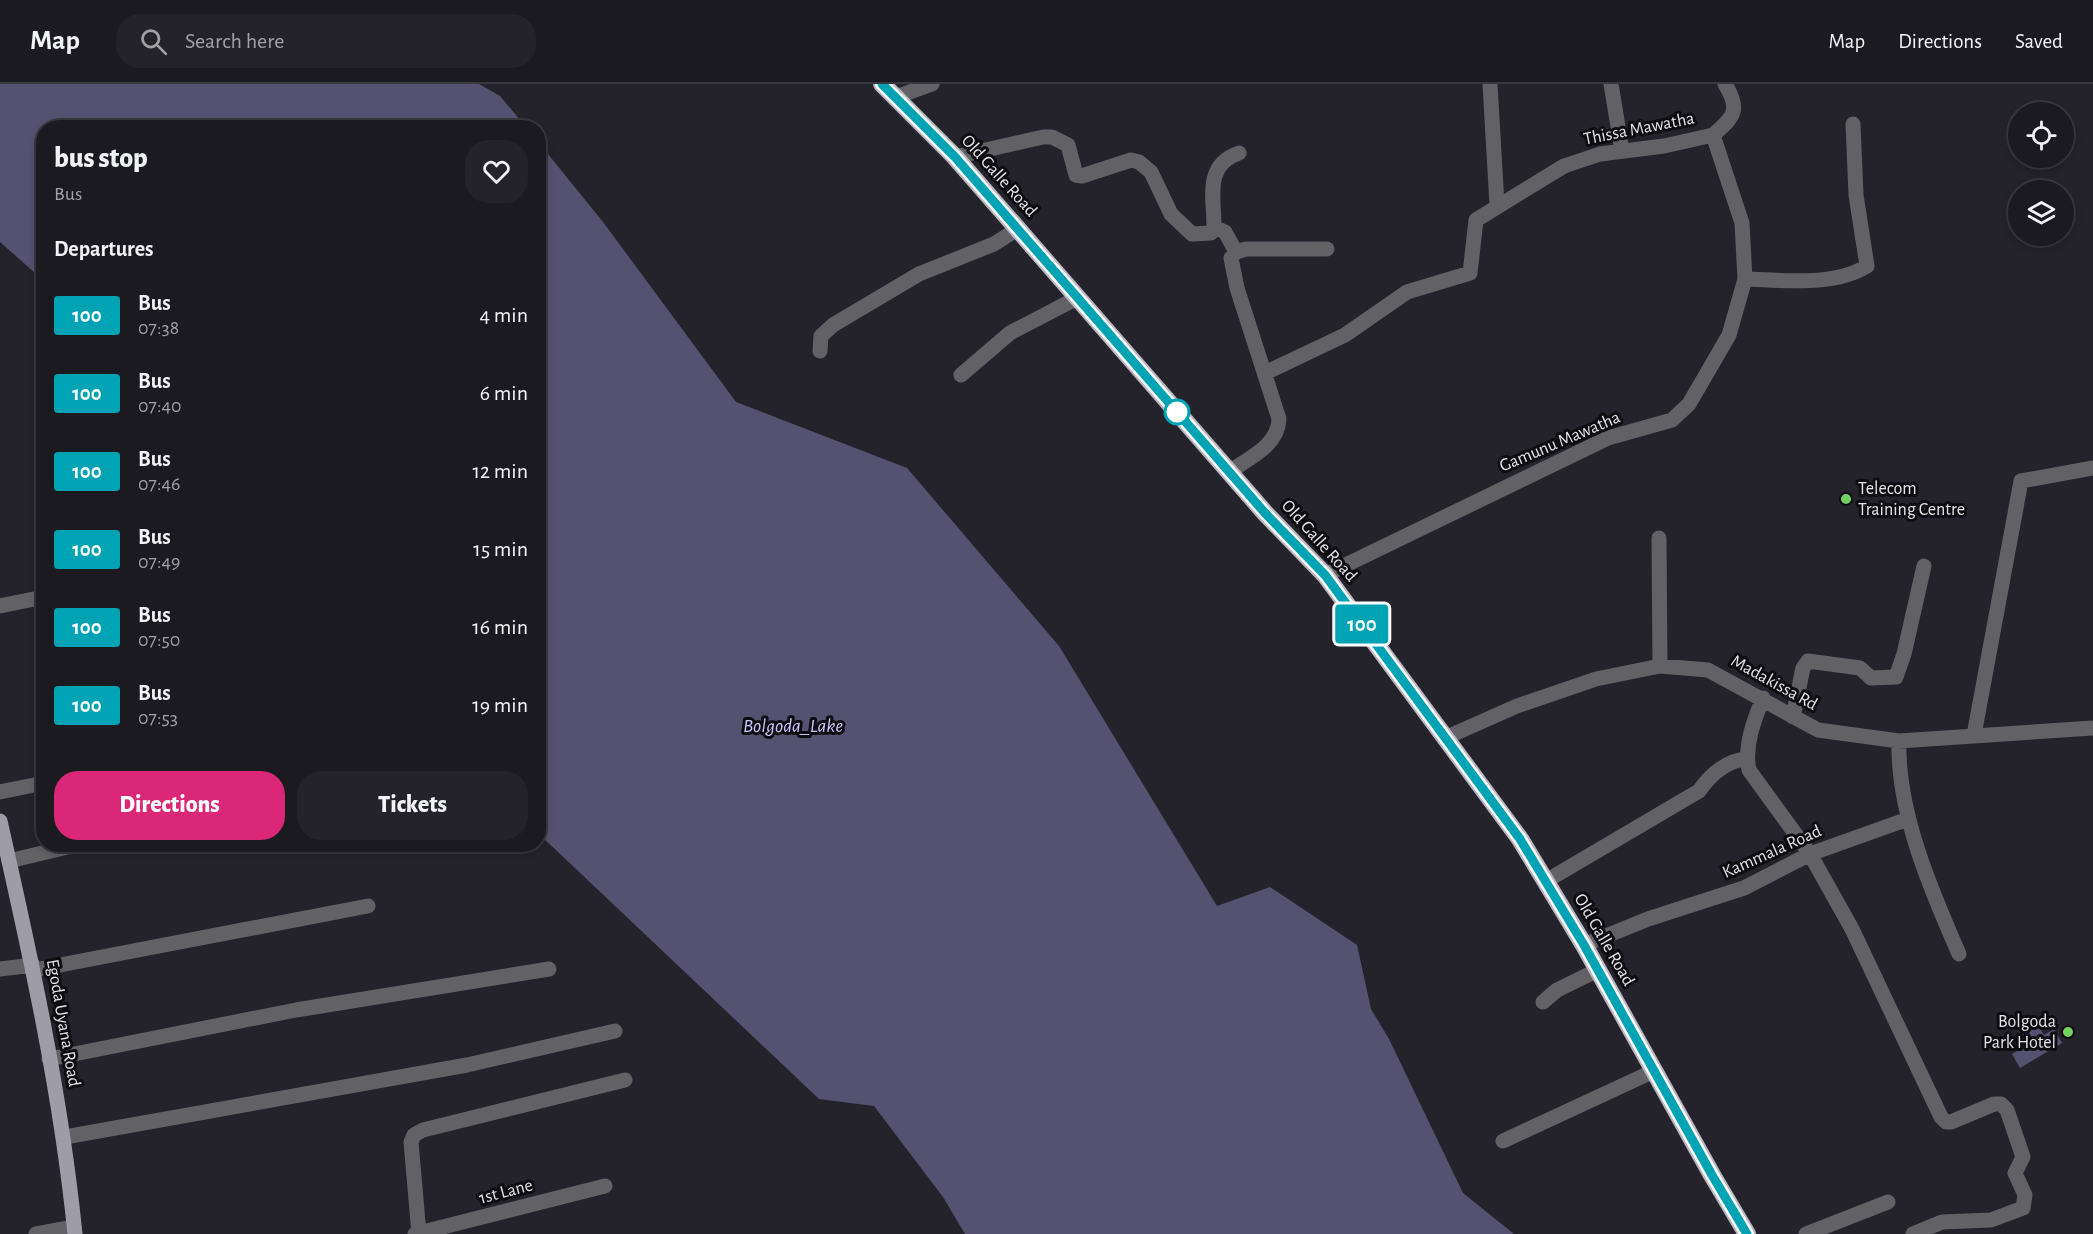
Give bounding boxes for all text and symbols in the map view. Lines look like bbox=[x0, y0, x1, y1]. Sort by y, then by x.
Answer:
search box bbox=[116, 14, 536, 68]
icon: search bbox=[137, 25, 170, 58]
text: Map bbox=[30, 27, 80, 55]
text: Search here bbox=[185, 30, 284, 52]
text: Map bbox=[1829, 31, 1865, 52]
text: Directions bbox=[1898, 31, 1982, 52]
text: Saved bbox=[2015, 31, 2063, 52]
map controls bbox=[2008, 102, 2074, 246]
button: locate bbox=[2008, 102, 2074, 168]
street label: Thissa Mawatha bbox=[1582, 109, 1696, 149]
street label: Old Galle Road bbox=[958, 132, 1040, 220]
button: heart bbox=[465, 140, 528, 203]
text: bus stop bbox=[54, 145, 148, 173]
button: layers bbox=[2008, 180, 2074, 246]
text: Bus bbox=[54, 184, 82, 204]
text: Departures bbox=[54, 238, 154, 260]
text: Bus bbox=[138, 292, 171, 314]
text: 4 min bbox=[480, 304, 528, 326]
text: 100 bbox=[72, 305, 102, 326]
text: 07:38 bbox=[138, 318, 179, 338]
text: Bus bbox=[138, 370, 171, 392]
text: 6 min bbox=[480, 382, 528, 404]
text: 100 bbox=[72, 383, 102, 404]
text: 07:40 bbox=[138, 396, 182, 416]
unlabelled marker bbox=[1164, 399, 1190, 425]
street label: Gamunu Mawatha bbox=[1497, 408, 1623, 476]
text: Bus bbox=[138, 448, 171, 470]
text: 12 min bbox=[473, 460, 528, 482]
text: 100 bbox=[72, 461, 102, 482]
text: 07:46 bbox=[138, 474, 181, 494]
place label: Telecom Training Centre bbox=[1858, 480, 1965, 519]
marker: Telecom Training Centre bbox=[1839, 492, 1853, 506]
street label: Old Galle Road bbox=[1278, 497, 1360, 585]
text: Bus bbox=[138, 526, 171, 548]
text: 15 min bbox=[473, 538, 528, 560]
text: 100 bbox=[72, 539, 102, 560]
text: 07:49 bbox=[138, 552, 181, 572]
text: Bus bbox=[138, 604, 171, 626]
line badge: 100 bbox=[1328, 604, 1396, 644]
text: 100 bbox=[1347, 614, 1377, 635]
text: 16 min bbox=[472, 616, 528, 638]
text: 100 bbox=[72, 617, 102, 638]
text: 07:50 bbox=[138, 630, 180, 650]
street label: Madakissa Rd bbox=[1728, 652, 1820, 714]
text: Bus bbox=[138, 682, 171, 704]
text: 19 min bbox=[472, 694, 528, 716]
text: 100 bbox=[72, 695, 102, 716]
text: 07:53 bbox=[138, 708, 178, 728]
water label: Bolgoda_Lake bbox=[743, 716, 843, 736]
button: Directions bbox=[54, 771, 285, 840]
button: Tickets bbox=[297, 771, 528, 840]
street label: Kammala Road bbox=[1720, 822, 1824, 882]
street label: Old Galle Road bbox=[1570, 891, 1638, 989]
street label: Egoda Uyana Road bbox=[43, 958, 83, 1088]
place label: Bolgoda Park Hotel bbox=[1983, 1013, 2056, 1052]
marker: Bolgoda Park Hotel bbox=[2061, 1025, 2075, 1039]
street label: 1st Lane bbox=[477, 1176, 535, 1208]

